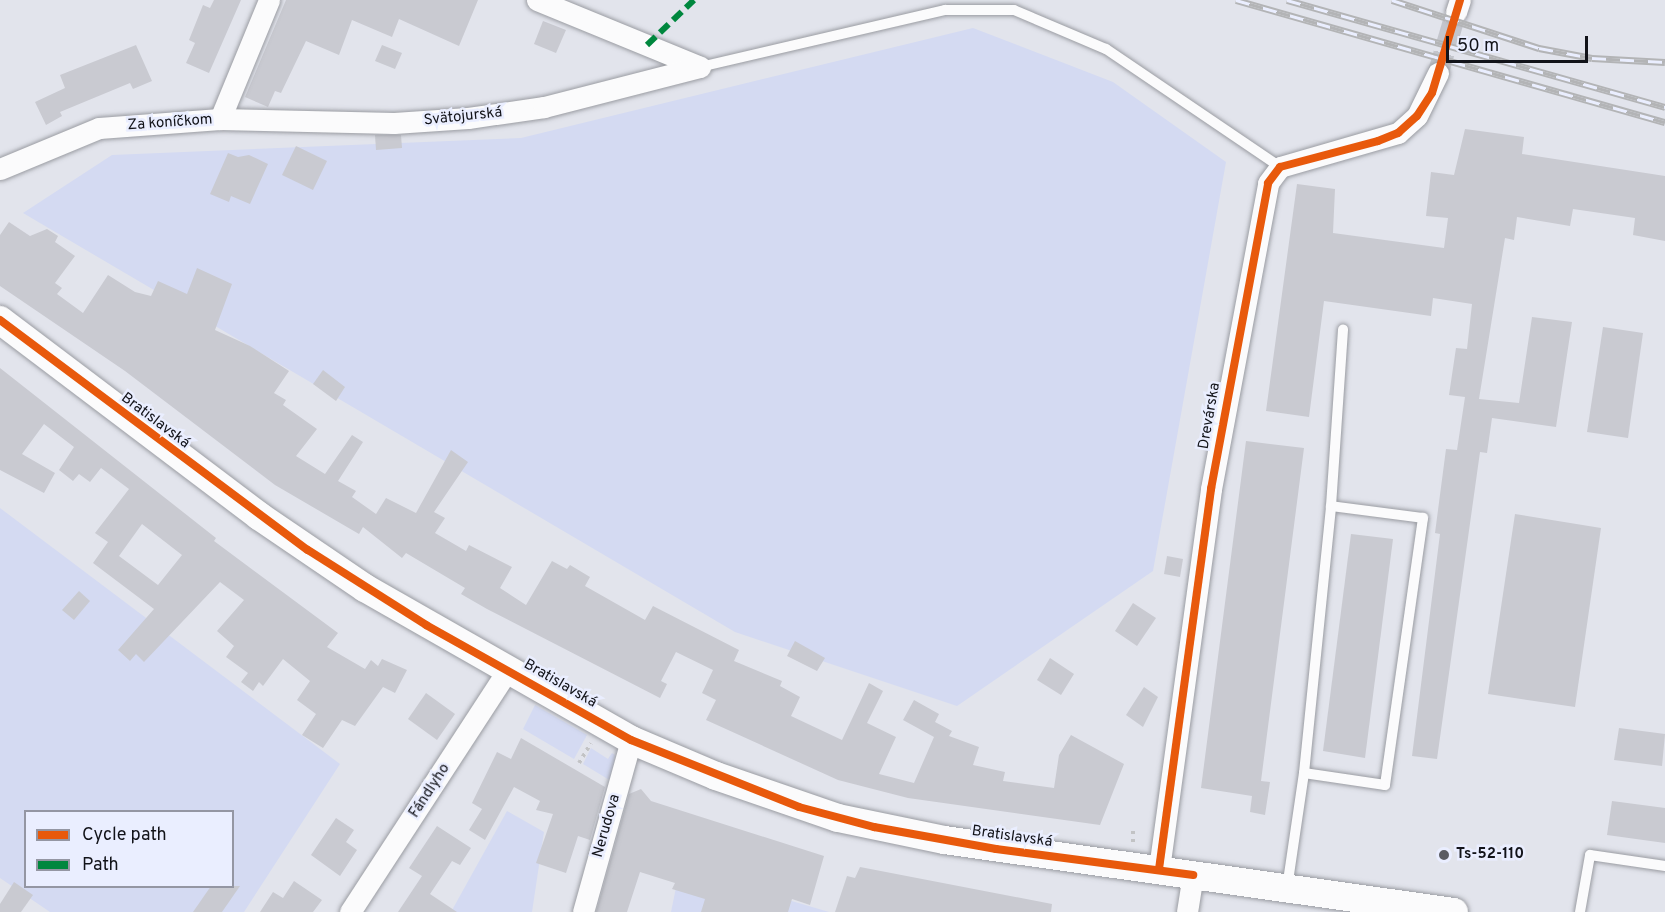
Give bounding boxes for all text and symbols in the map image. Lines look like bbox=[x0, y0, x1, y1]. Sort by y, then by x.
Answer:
scale bar bbox=[1449, 24, 1592, 62]
text: 50 m bbox=[1457, 35, 1499, 58]
street label: Svätojurská bbox=[423, 104, 503, 130]
street label: Za koníčkom bbox=[127, 111, 213, 135]
street label: Drevárska bbox=[1195, 381, 1225, 451]
street label: Bratislavská bbox=[117, 389, 193, 453]
street label: Bratislavská bbox=[520, 656, 600, 712]
street label: Fándlyho bbox=[406, 760, 454, 822]
street label: Nerudova bbox=[589, 792, 625, 860]
legend bbox=[24, 810, 234, 888]
street label: Bratislavská bbox=[970, 822, 1054, 852]
text: Cycle path bbox=[82, 824, 167, 847]
place label: Ts-52-110 bbox=[1456, 846, 1524, 864]
marker: Ts-52-110 bbox=[1437, 848, 1451, 862]
text: Path bbox=[82, 854, 119, 877]

